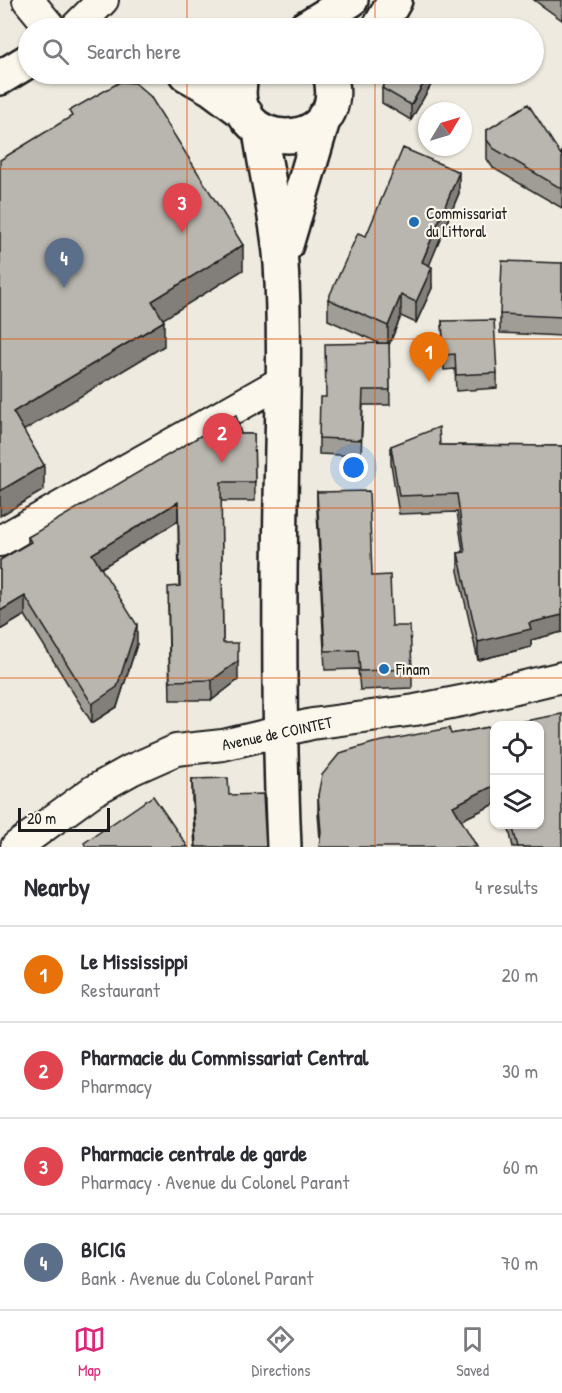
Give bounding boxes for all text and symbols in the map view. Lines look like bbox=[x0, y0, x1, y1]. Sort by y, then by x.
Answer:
search box bbox=[18, 18, 544, 84]
icon: search bbox=[39, 35, 72, 68]
text: Search here bbox=[87, 36, 181, 66]
north arrow bbox=[418, 102, 472, 156]
pin: 3 bbox=[162, 184, 201, 233]
place label: Commissariat du Littoral bbox=[426, 202, 507, 242]
marker: Commissariat du Littoral bbox=[407, 215, 421, 229]
pin: 4 bbox=[44, 238, 84, 288]
pin: 1 bbox=[410, 332, 448, 382]
pin: 2 bbox=[202, 414, 242, 463]
your location bbox=[339, 453, 368, 482]
place label: Finam bbox=[395, 658, 430, 680]
marker: Finam bbox=[377, 662, 391, 676]
street label: Avenue de COINTET bbox=[220, 710, 335, 755]
map controls bbox=[490, 721, 544, 829]
button: locate bbox=[490, 721, 544, 775]
button: layers bbox=[490, 775, 544, 829]
scale bar bbox=[18, 805, 110, 832]
text: 20 m bbox=[27, 807, 56, 829]
text: Nearby bbox=[24, 869, 90, 904]
text: 4 results bbox=[475, 873, 538, 900]
text: Le Mississippi bbox=[81, 946, 189, 976]
text: 1 bbox=[40, 961, 47, 988]
text: 20 m bbox=[501, 961, 538, 988]
text: Restaurant bbox=[81, 976, 160, 1003]
text: Pharmacie du Commissariat Central bbox=[81, 1042, 368, 1072]
text: 2 bbox=[39, 1057, 48, 1084]
text: 30 m bbox=[502, 1057, 538, 1084]
text: Pharmacy bbox=[81, 1072, 152, 1099]
text: Pharmacie centrale de garde bbox=[81, 1138, 307, 1168]
text: 3 bbox=[39, 1153, 48, 1180]
text: 60 m bbox=[503, 1153, 538, 1180]
text: Pharmacy · Avenue du Colonel Parant bbox=[81, 1168, 349, 1195]
text: BICIG bbox=[81, 1234, 125, 1264]
text: 4 bbox=[40, 1249, 47, 1276]
text: 70 m bbox=[501, 1249, 538, 1276]
text: Bank · Avenue du Colonel Parant bbox=[81, 1264, 313, 1291]
tab: Map bbox=[73, 1323, 106, 1381]
tab: Directions bbox=[252, 1323, 310, 1381]
tab: Saved bbox=[456, 1323, 489, 1381]

